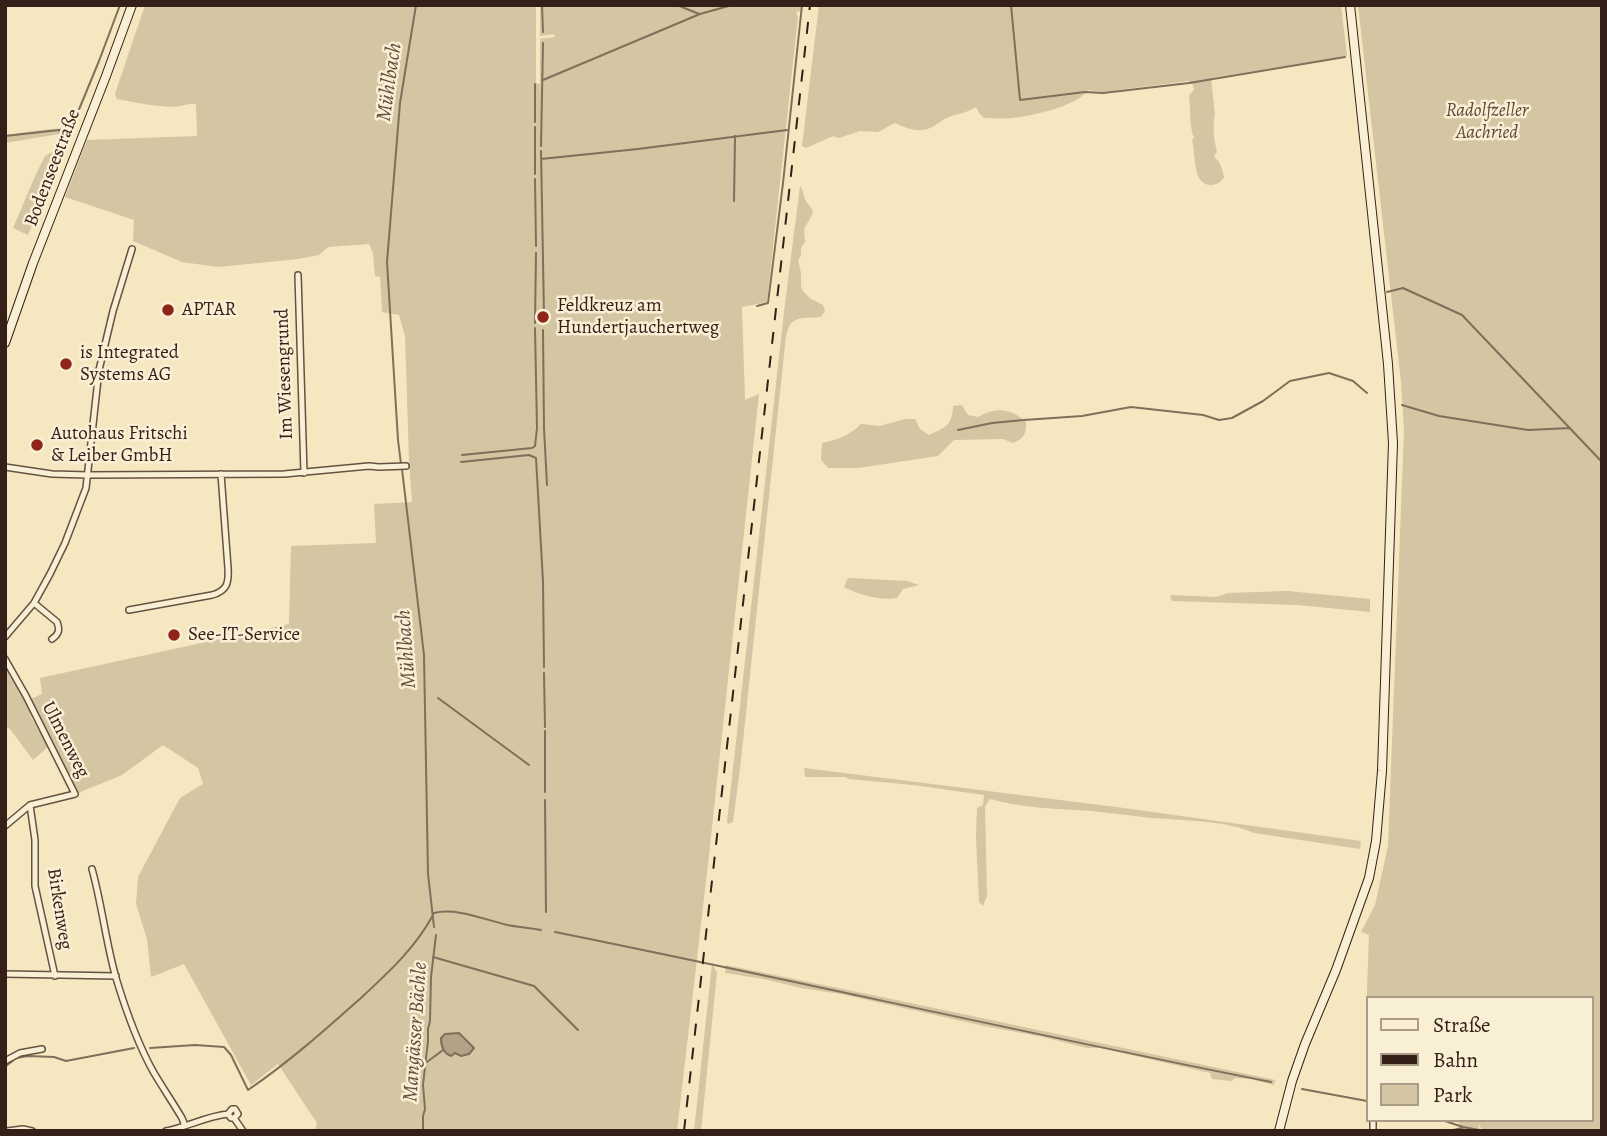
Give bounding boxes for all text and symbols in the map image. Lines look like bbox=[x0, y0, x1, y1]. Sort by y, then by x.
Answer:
water label: Mühlbach bbox=[372, 41, 408, 123]
park label: Radolfzeller Aachried bbox=[1446, 100, 1528, 144]
street label: Bodenseestraße bbox=[20, 106, 86, 230]
place label: Feldkreuz am Hundertjauchertweg bbox=[557, 295, 719, 339]
place label: APTAR bbox=[182, 299, 236, 321]
marker: APTAR bbox=[160, 302, 176, 318]
street label: Im Wiesengrund bbox=[271, 308, 299, 440]
marker: Feldkreuz am Hundertjauchertweg bbox=[535, 309, 551, 325]
place label: is Integrated Systems AG bbox=[80, 342, 179, 386]
marker: is Integrated Systems AG bbox=[58, 356, 74, 372]
place label: Autohaus Fritschi & Leiber GmbH bbox=[51, 423, 188, 467]
marker: Autohaus Fritschi & Leiber GmbH bbox=[29, 437, 45, 453]
water label: Mühlbach bbox=[392, 609, 422, 689]
place label: See-IT-Service bbox=[188, 624, 300, 646]
marker: See-IT-Service bbox=[166, 627, 182, 643]
street label: Ulmenweg bbox=[36, 698, 94, 782]
street label: Birkenweg bbox=[41, 867, 77, 951]
water label: Mangässer Bächle bbox=[399, 961, 433, 1103]
legend bbox=[1366, 996, 1593, 1122]
text: Straße bbox=[1433, 1011, 1491, 1039]
text: Bahn bbox=[1433, 1046, 1478, 1074]
text: Park bbox=[1433, 1081, 1472, 1109]

